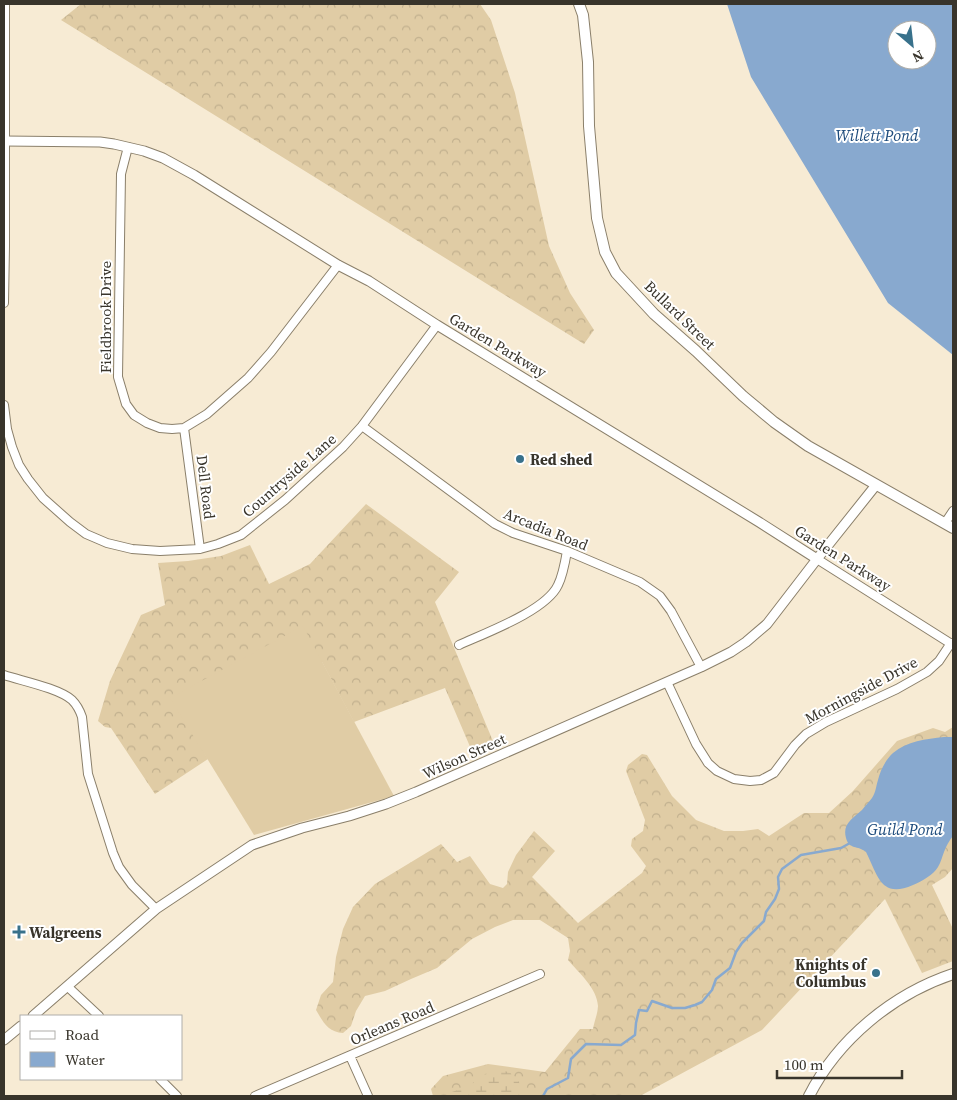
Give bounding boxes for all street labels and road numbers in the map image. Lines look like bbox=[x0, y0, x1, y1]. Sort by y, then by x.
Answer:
street label: Fieldbrook Drive bbox=[95, 260, 116, 373]
street label: Bullard Street bbox=[640, 276, 720, 354]
street label: Garden Parkway bbox=[445, 308, 551, 382]
street label: Countryside Lane bbox=[238, 428, 341, 522]
street label: Dell Road bbox=[192, 454, 220, 521]
street label: Arcadia Road bbox=[501, 503, 592, 556]
street label: Garden Parkway bbox=[791, 520, 895, 596]
street label: Morningside Drive bbox=[801, 651, 921, 729]
street label: Wilson Street bbox=[419, 728, 509, 784]
street label: Orleans Road bbox=[347, 996, 438, 1050]

